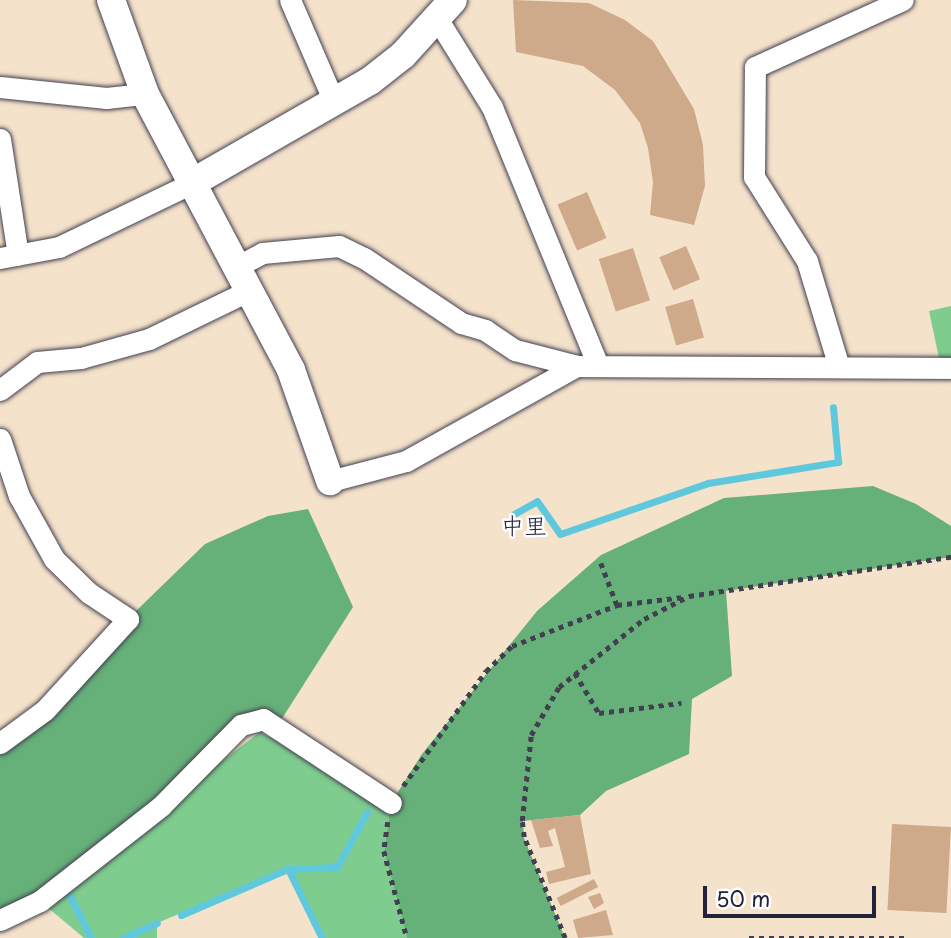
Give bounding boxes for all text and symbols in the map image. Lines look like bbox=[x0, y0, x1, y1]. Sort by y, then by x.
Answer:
district label: 中里 bbox=[501, 511, 547, 539]
scale bar bbox=[706, 872, 879, 916]
text: 50 m bbox=[716, 882, 770, 914]

